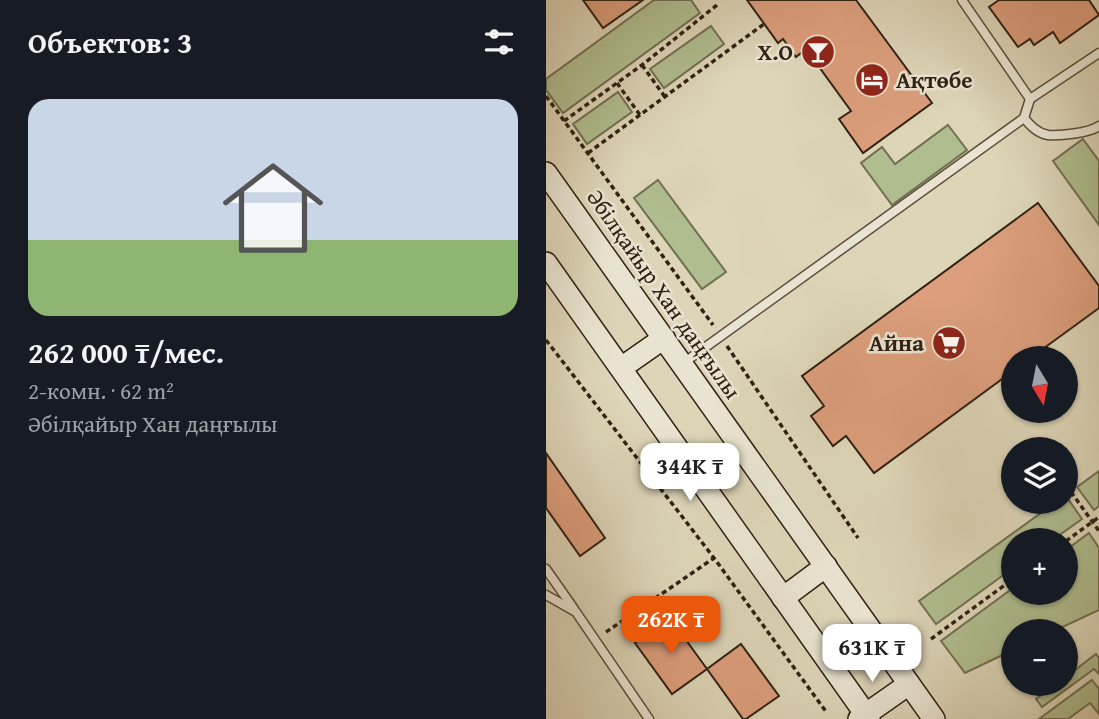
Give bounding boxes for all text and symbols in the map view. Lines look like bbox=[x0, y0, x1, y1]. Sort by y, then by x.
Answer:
text: Объектов: 3 bbox=[28, 20, 192, 64]
icon: filters bbox=[480, 23, 518, 61]
bar icon: X.O bbox=[799, 33, 837, 71]
place label: X.O bbox=[757, 35, 793, 68]
hotel icon: Ақтөбе bbox=[853, 61, 891, 99]
place label: Ақтөбе bbox=[896, 63, 973, 96]
icon: home bbox=[210, 145, 336, 271]
street label: Әбілқайыр Хан даңғылы bbox=[579, 182, 749, 405]
supermarket icon: Айна bbox=[930, 324, 968, 362]
place label: Айна bbox=[869, 326, 924, 359]
text: 262 000 ₸/мес. bbox=[28, 330, 224, 374]
north arrow bbox=[1001, 346, 1078, 424]
map controls bbox=[1001, 346, 1078, 696]
text: 2-комн. · 62 m² bbox=[28, 374, 174, 407]
text: Әбілқайыр Хан даңғылы bbox=[28, 407, 277, 440]
button: layers bbox=[1001, 437, 1078, 514]
pin: 344K ₸ bbox=[633, 444, 747, 503]
text: 344K ₸ bbox=[656, 449, 724, 482]
button: + bbox=[1001, 528, 1078, 605]
pin: 262K ₸ bbox=[614, 596, 728, 656]
text: 262K ₸ bbox=[637, 602, 705, 635]
button: − bbox=[1001, 619, 1078, 696]
pin: 631K ₸ bbox=[815, 624, 929, 684]
text: 631K ₸ bbox=[838, 630, 906, 663]

